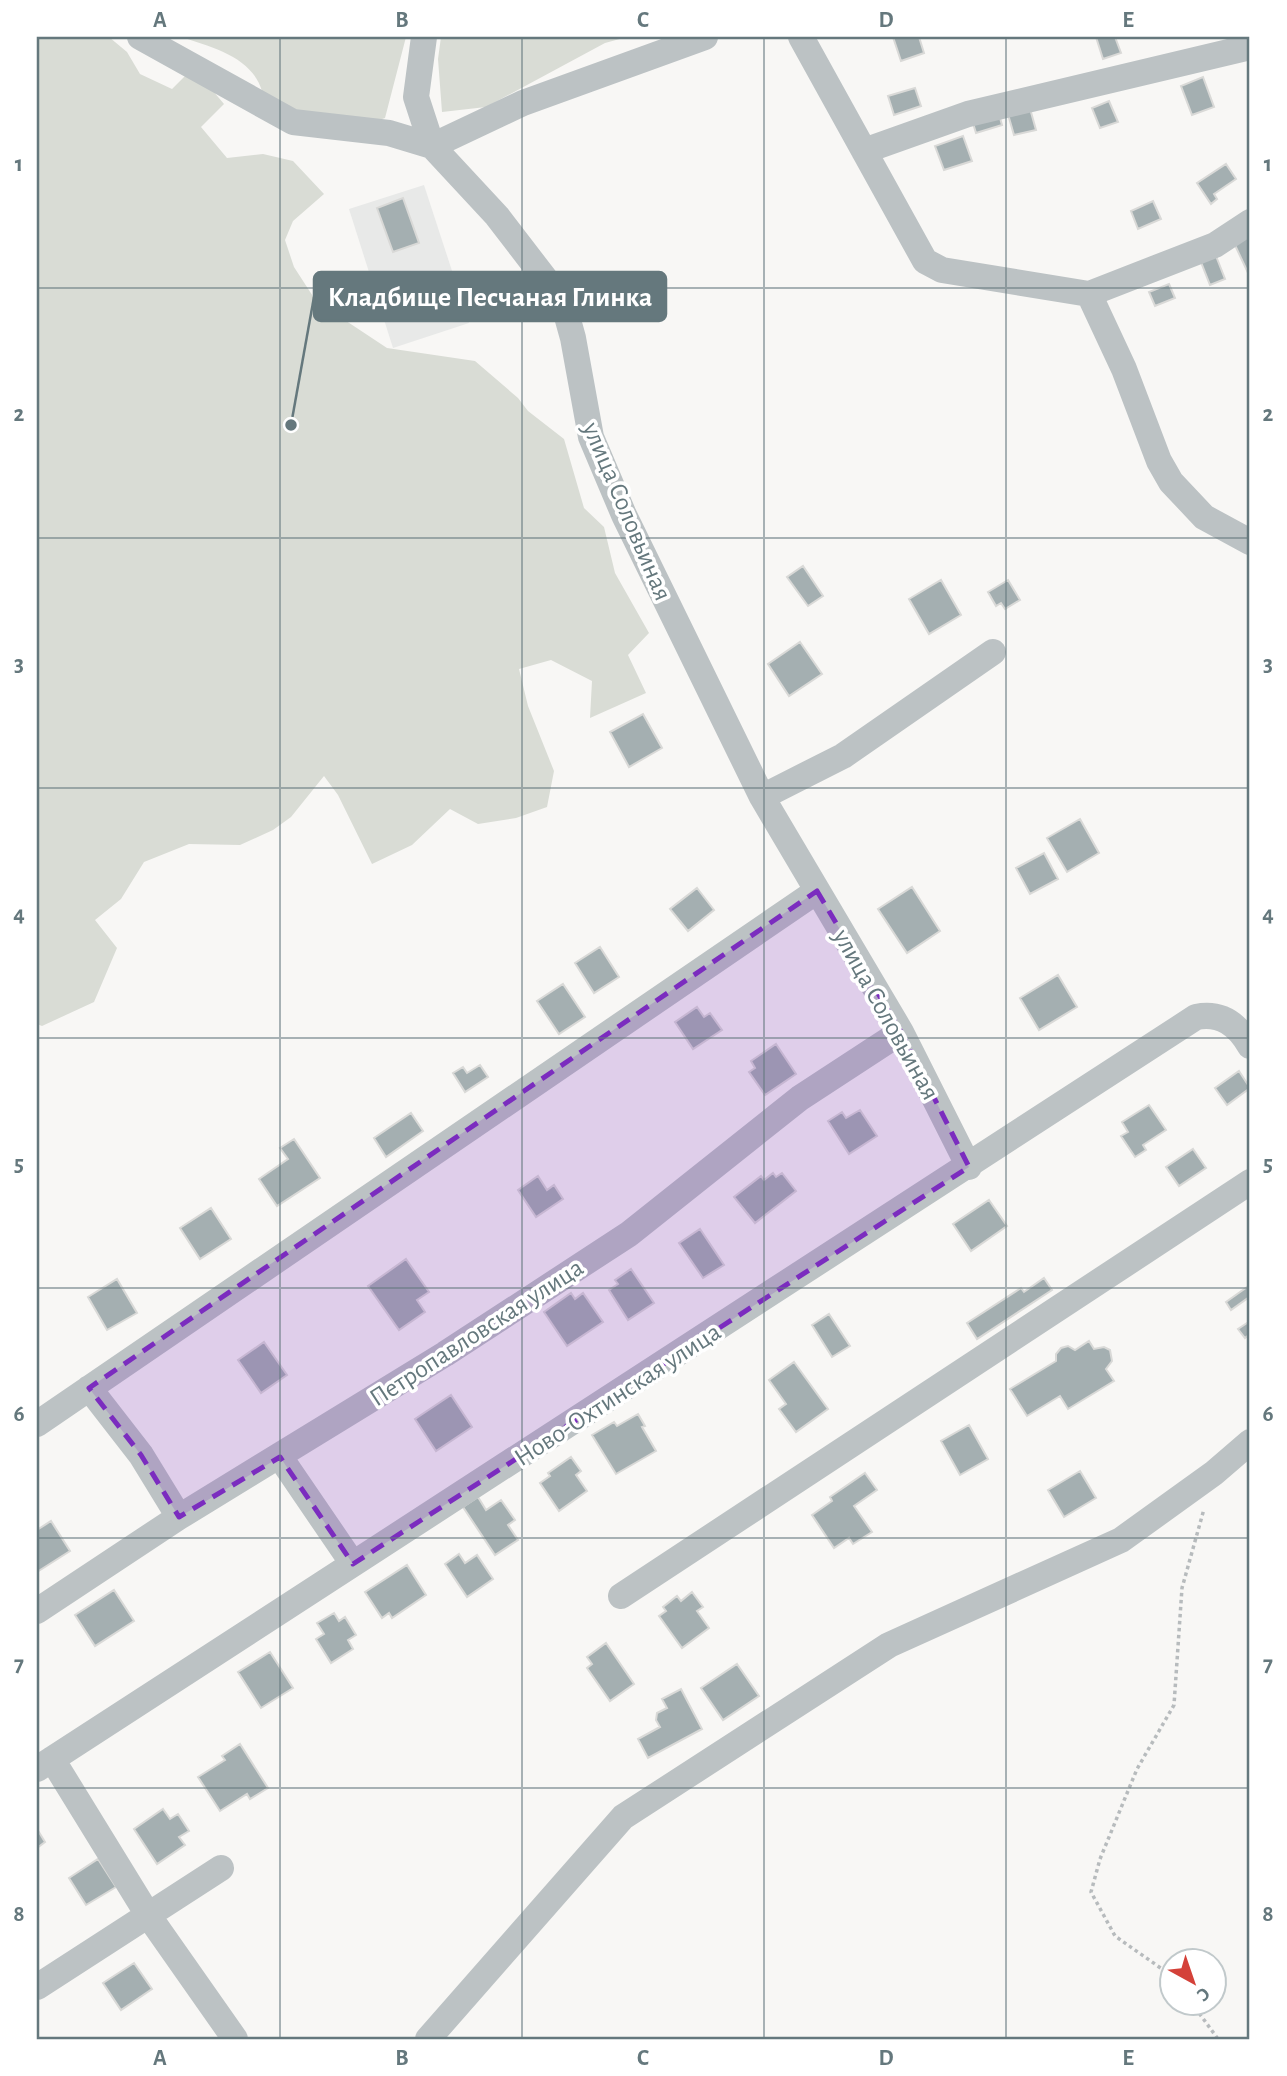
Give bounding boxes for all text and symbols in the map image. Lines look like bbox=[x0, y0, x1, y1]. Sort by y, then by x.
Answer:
text: A bbox=[153, 9, 167, 32]
text: B bbox=[395, 9, 409, 32]
text: C bbox=[637, 9, 649, 32]
text: D bbox=[878, 9, 894, 32]
text: E bbox=[1122, 9, 1134, 32]
text: 1 bbox=[15, 153, 23, 176]
text: 1 bbox=[1264, 153, 1272, 176]
callout: Кладбище Песчаная Глинка bbox=[314, 272, 666, 321]
text: Кладбище Песчаная Глинка bbox=[328, 284, 652, 312]
text: 2 bbox=[14, 403, 25, 426]
text: 2 bbox=[1263, 403, 1274, 426]
street label: улица Соловьиная bbox=[577, 418, 676, 604]
text: 3 bbox=[14, 653, 24, 676]
text: 3 bbox=[1263, 653, 1273, 676]
text: 4 bbox=[13, 903, 25, 926]
text: 4 bbox=[1262, 903, 1274, 926]
street label: улица Соловьиная bbox=[828, 924, 944, 1104]
text: 5 bbox=[14, 1153, 24, 1176]
text: 5 bbox=[1263, 1153, 1273, 1176]
street label: Петропавловская улица bbox=[365, 1254, 588, 1412]
street label: Ново-Охтинская улица bbox=[510, 1318, 725, 1471]
text: 6 bbox=[13, 1403, 25, 1426]
text: 6 bbox=[1262, 1403, 1274, 1426]
text: 7 bbox=[14, 1653, 24, 1676]
text: 7 bbox=[1263, 1653, 1273, 1676]
text: 8 bbox=[13, 1903, 25, 1926]
text: 8 bbox=[1262, 1903, 1274, 1926]
north arrow bbox=[1158, 1946, 1228, 2016]
text: С bbox=[1193, 1983, 1213, 2005]
text: A bbox=[153, 2047, 167, 2070]
text: B bbox=[395, 2047, 409, 2070]
text: C bbox=[637, 2047, 649, 2070]
text: D bbox=[878, 2047, 894, 2070]
text: E bbox=[1122, 2047, 1134, 2070]

